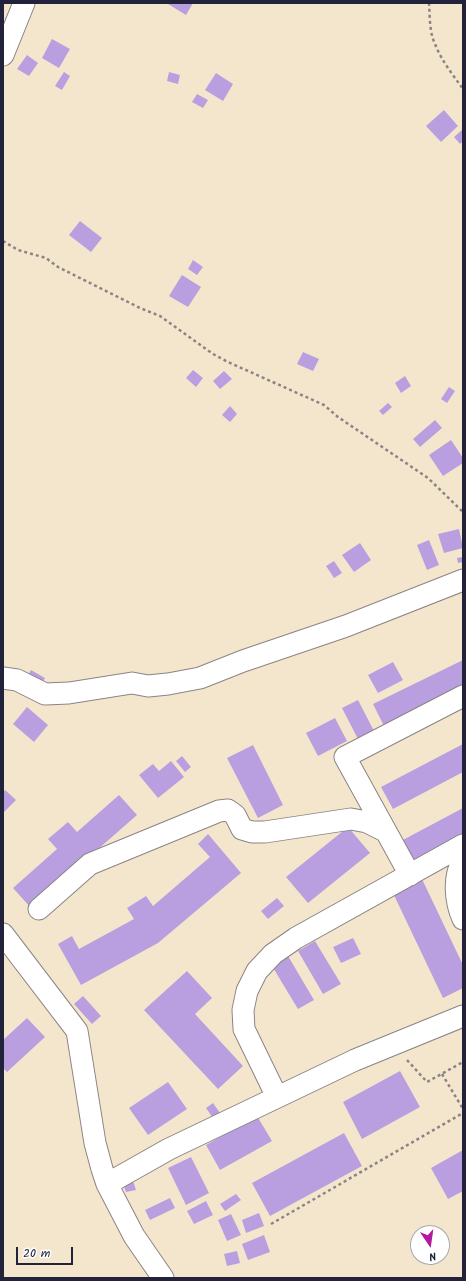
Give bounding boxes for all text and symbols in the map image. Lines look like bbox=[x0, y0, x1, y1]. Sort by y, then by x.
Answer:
north arrow bbox=[410, 1225, 450, 1265]
scale bar bbox=[18, 1239, 75, 1265]
text: 20 m bbox=[23, 1244, 50, 1263]
text: N bbox=[427, 1246, 438, 1265]

